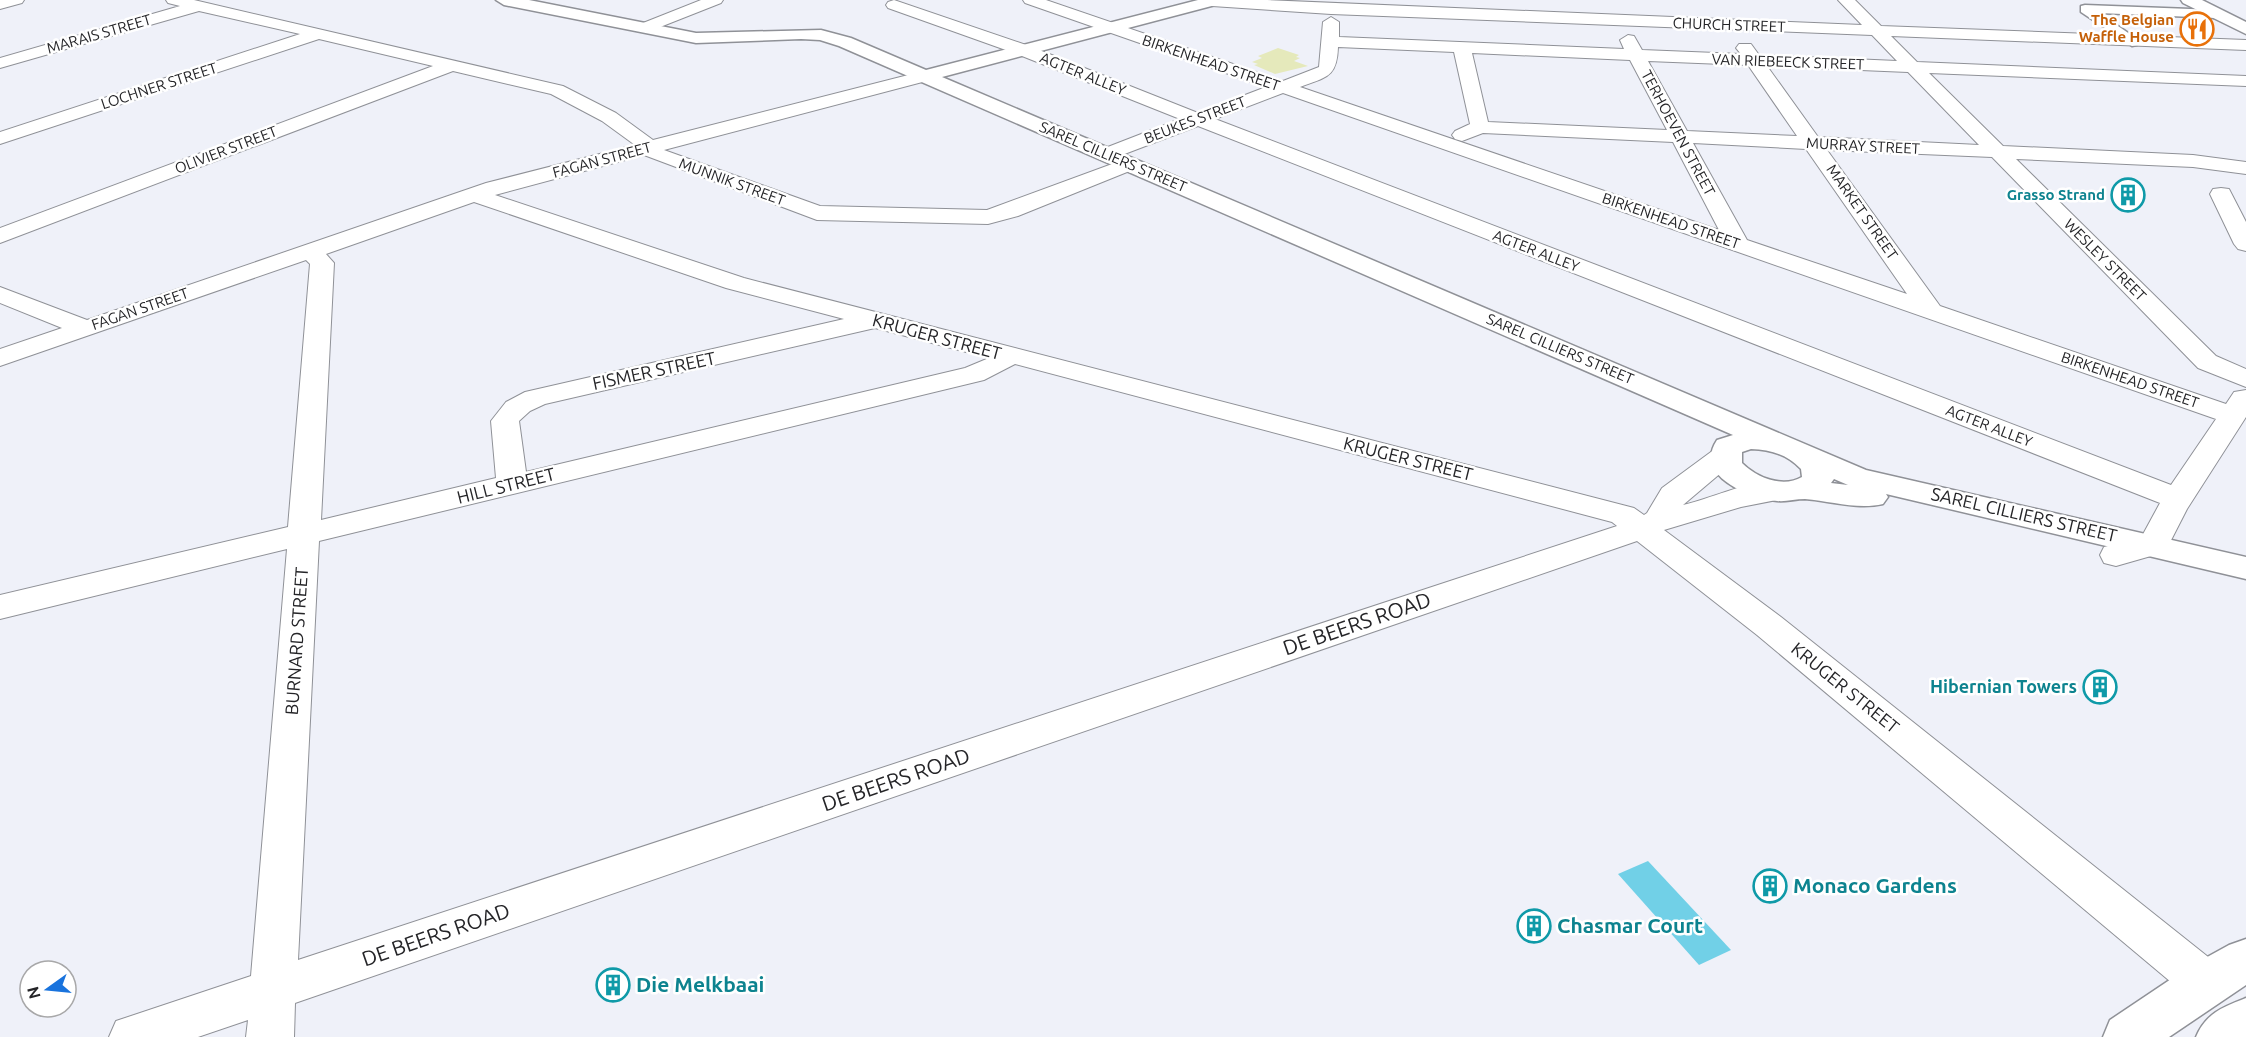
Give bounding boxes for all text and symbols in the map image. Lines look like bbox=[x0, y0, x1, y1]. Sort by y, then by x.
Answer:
street label: MARAIS STREET bbox=[45, 10, 154, 57]
place label: The Belgian Waffle House bbox=[2079, 11, 2174, 45]
restaurant icon: The Belgian Waffle House bbox=[2179, 11, 2215, 47]
street label: CHURCH STREET bbox=[1672, 14, 1786, 35]
street label: BIRKENHEAD STREET bbox=[1140, 31, 1283, 94]
street label: AGTER ALLEY bbox=[1038, 49, 1129, 99]
street label: VAN RIEBEECK STREET bbox=[1711, 50, 1865, 73]
street label: LOCHNER STREET bbox=[99, 59, 220, 112]
street label: TERHOEVEN STREET bbox=[1638, 67, 1719, 199]
street label: BEUKES STREET bbox=[1142, 92, 1249, 147]
street label: SAREL CILLIERS STREET bbox=[1037, 118, 1190, 196]
street label: OLIVIER STREET bbox=[172, 122, 280, 177]
street label: MURRAY STREET bbox=[1806, 134, 1921, 157]
street label: FAGAN STREET bbox=[551, 138, 654, 181]
street label: MUNNIK STREET bbox=[677, 154, 788, 209]
street label: MARKET STREET bbox=[1823, 161, 1902, 263]
building icon: Grasso Strand bbox=[2110, 177, 2146, 213]
place label: Grasso Strand bbox=[2007, 186, 2105, 203]
street label: BIRKENHEAD STREET bbox=[1600, 189, 1743, 252]
street label: WESLEY STREET bbox=[2061, 215, 2150, 305]
street label: AGTER ALLEY bbox=[1491, 226, 1582, 275]
street label: FAGAN STREET bbox=[89, 284, 191, 333]
street label: KRUGER STREET bbox=[871, 309, 1004, 363]
street label: SAREL CILLIERS STREET bbox=[1484, 310, 1637, 388]
street label: FISMER STREET bbox=[590, 347, 717, 393]
street label: BIRKENHEAD STREET bbox=[2059, 348, 2202, 411]
street label: AGTER ALLEY bbox=[1944, 401, 2035, 450]
street label: KRUGER STREET bbox=[1341, 432, 1475, 484]
street label: HILL STREET bbox=[455, 463, 557, 507]
street label: SAREL CILLIERS STREET bbox=[1929, 483, 2119, 545]
street label: BURNARD STREET bbox=[281, 566, 311, 716]
street label: DE BEERS ROAD bbox=[1280, 586, 1434, 660]
street label: KRUGER STREET bbox=[1788, 638, 1903, 737]
building icon: Hibernian Towers bbox=[2082, 669, 2118, 705]
place label: Hibernian Towers bbox=[1930, 676, 2077, 696]
street label: DE BEERS ROAD bbox=[819, 742, 973, 816]
building icon: Monaco Gardens bbox=[1752, 868, 1788, 904]
place label: Monaco Gardens bbox=[1793, 873, 1957, 897]
street label: DE BEERS ROAD bbox=[359, 897, 513, 971]
building icon: Chasmar Court bbox=[1516, 908, 1552, 944]
place label: Chasmar Court bbox=[1557, 913, 1703, 937]
north arrow bbox=[18, 959, 78, 1019]
building icon: Die Melkbaai bbox=[595, 967, 631, 1003]
place label: Die Melkbaai bbox=[636, 972, 764, 996]
text: N bbox=[23, 985, 44, 1001]

